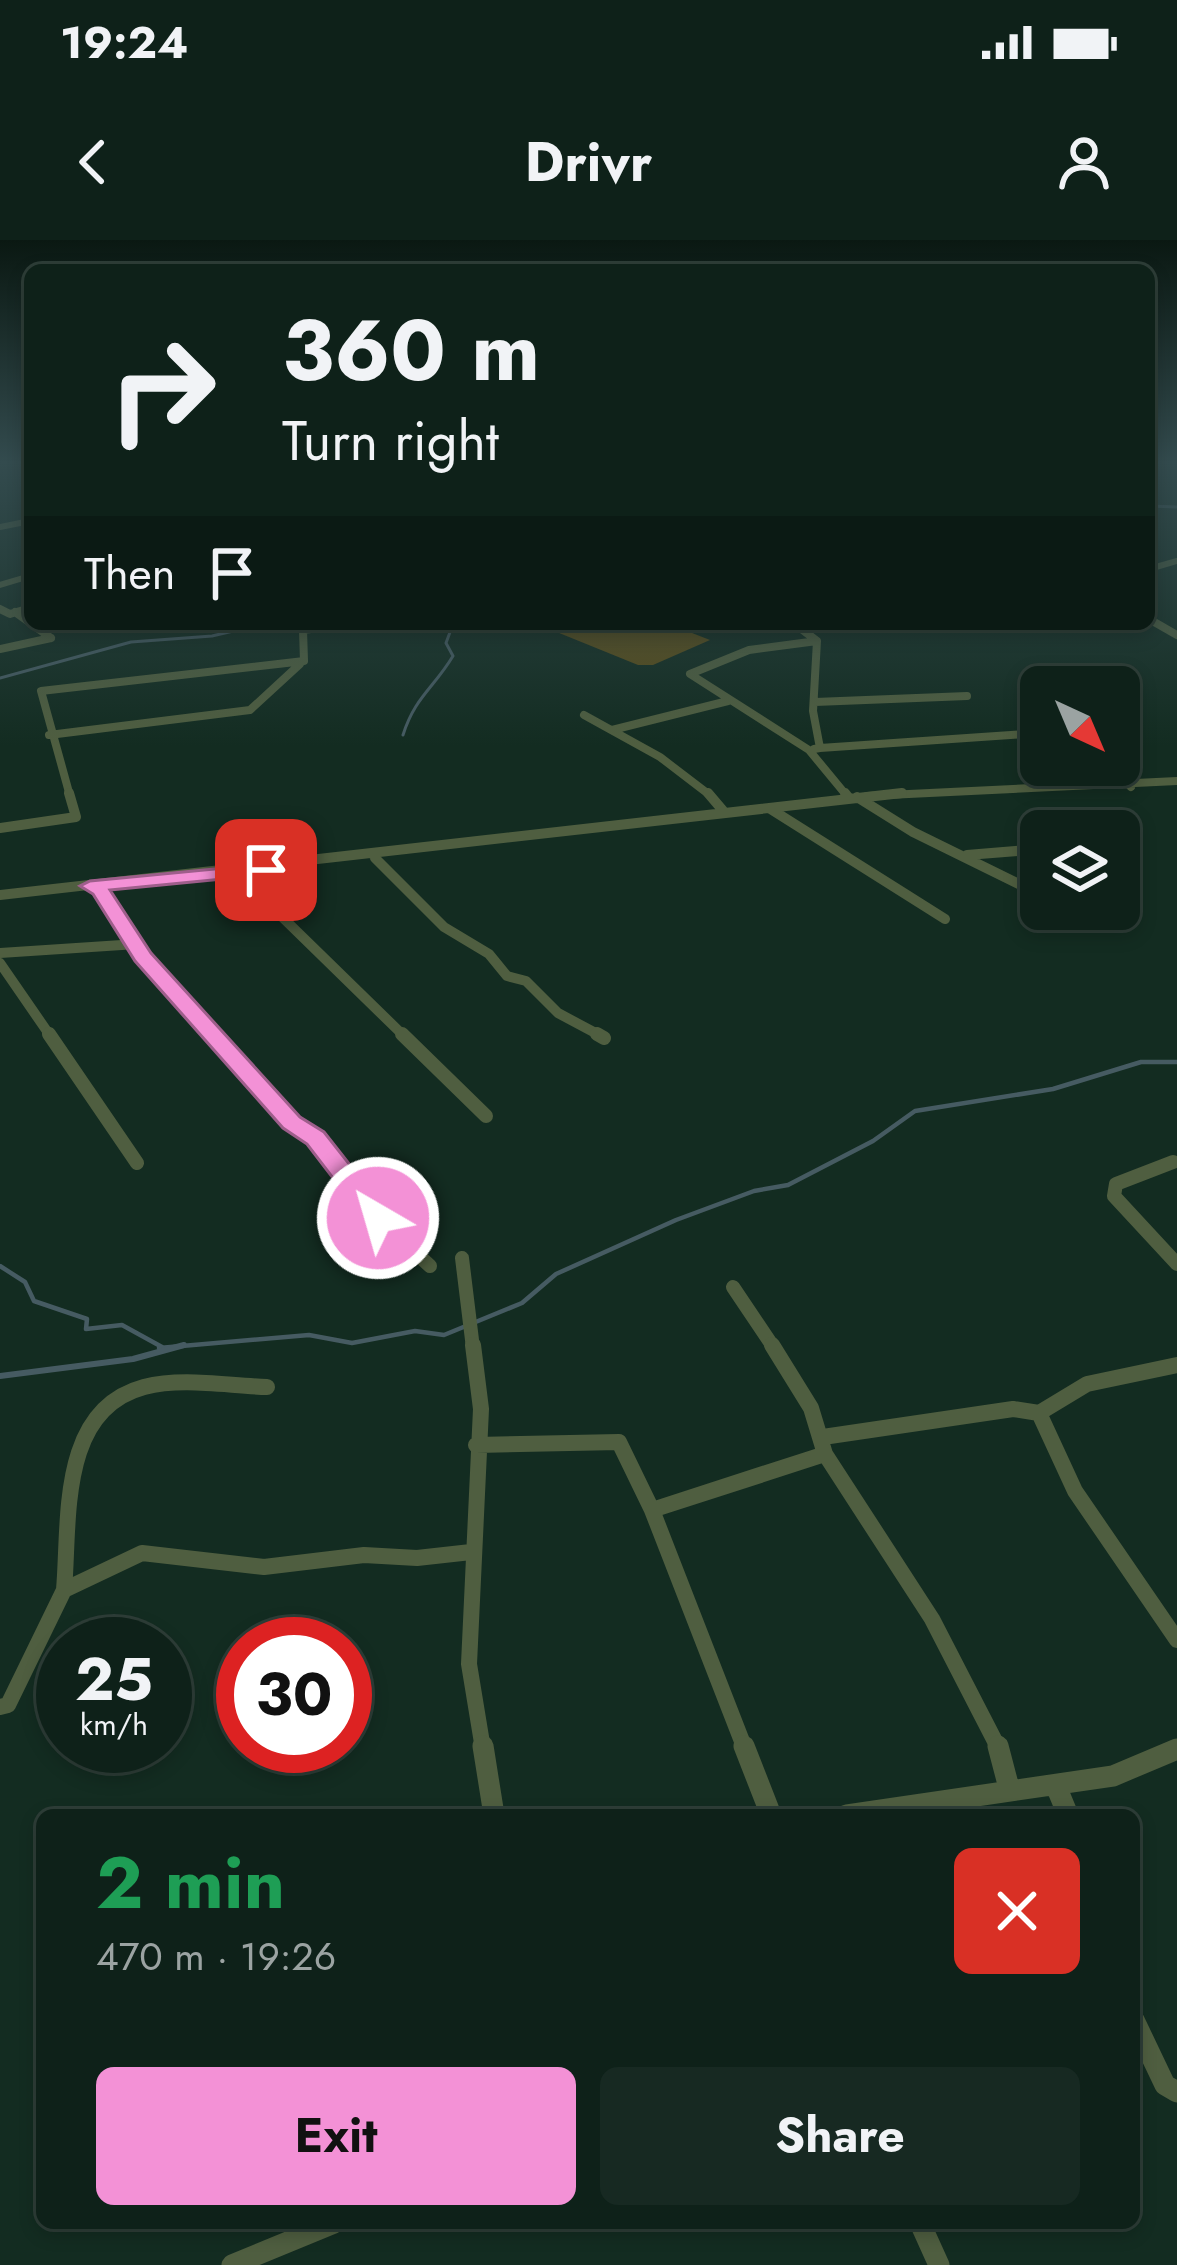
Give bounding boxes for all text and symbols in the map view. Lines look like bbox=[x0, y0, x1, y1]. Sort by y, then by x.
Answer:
text: 19:24 bbox=[60, 10, 188, 75]
text: Drivr bbox=[525, 123, 652, 201]
icon: back bbox=[60, 129, 126, 195]
icon: person bbox=[1051, 129, 1117, 195]
text: 360 m bbox=[282, 290, 540, 412]
icon: right bbox=[84, 312, 240, 468]
text: Turn right bbox=[282, 402, 499, 480]
icon: arrive bbox=[199, 540, 265, 606]
text: Then bbox=[84, 541, 175, 606]
north arrow bbox=[1020, 666, 1140, 786]
map controls bbox=[1020, 666, 1140, 930]
button: layers bbox=[1020, 810, 1140, 930]
pin bbox=[215, 819, 317, 921]
icon: arrive bbox=[233, 837, 299, 903]
position arrow bbox=[315, 1155, 441, 1281]
speed limit sign: 30 bbox=[216, 1617, 372, 1773]
text: 25 bbox=[75, 1636, 153, 1723]
text: km/h bbox=[80, 1703, 148, 1746]
text: 2 min bbox=[96, 1831, 285, 1935]
button: close bbox=[954, 1848, 1080, 1974]
text: 470 m · 19:26 bbox=[96, 1928, 336, 1985]
button: Exit bbox=[96, 2067, 576, 2205]
button: Share bbox=[600, 2067, 1080, 2205]

